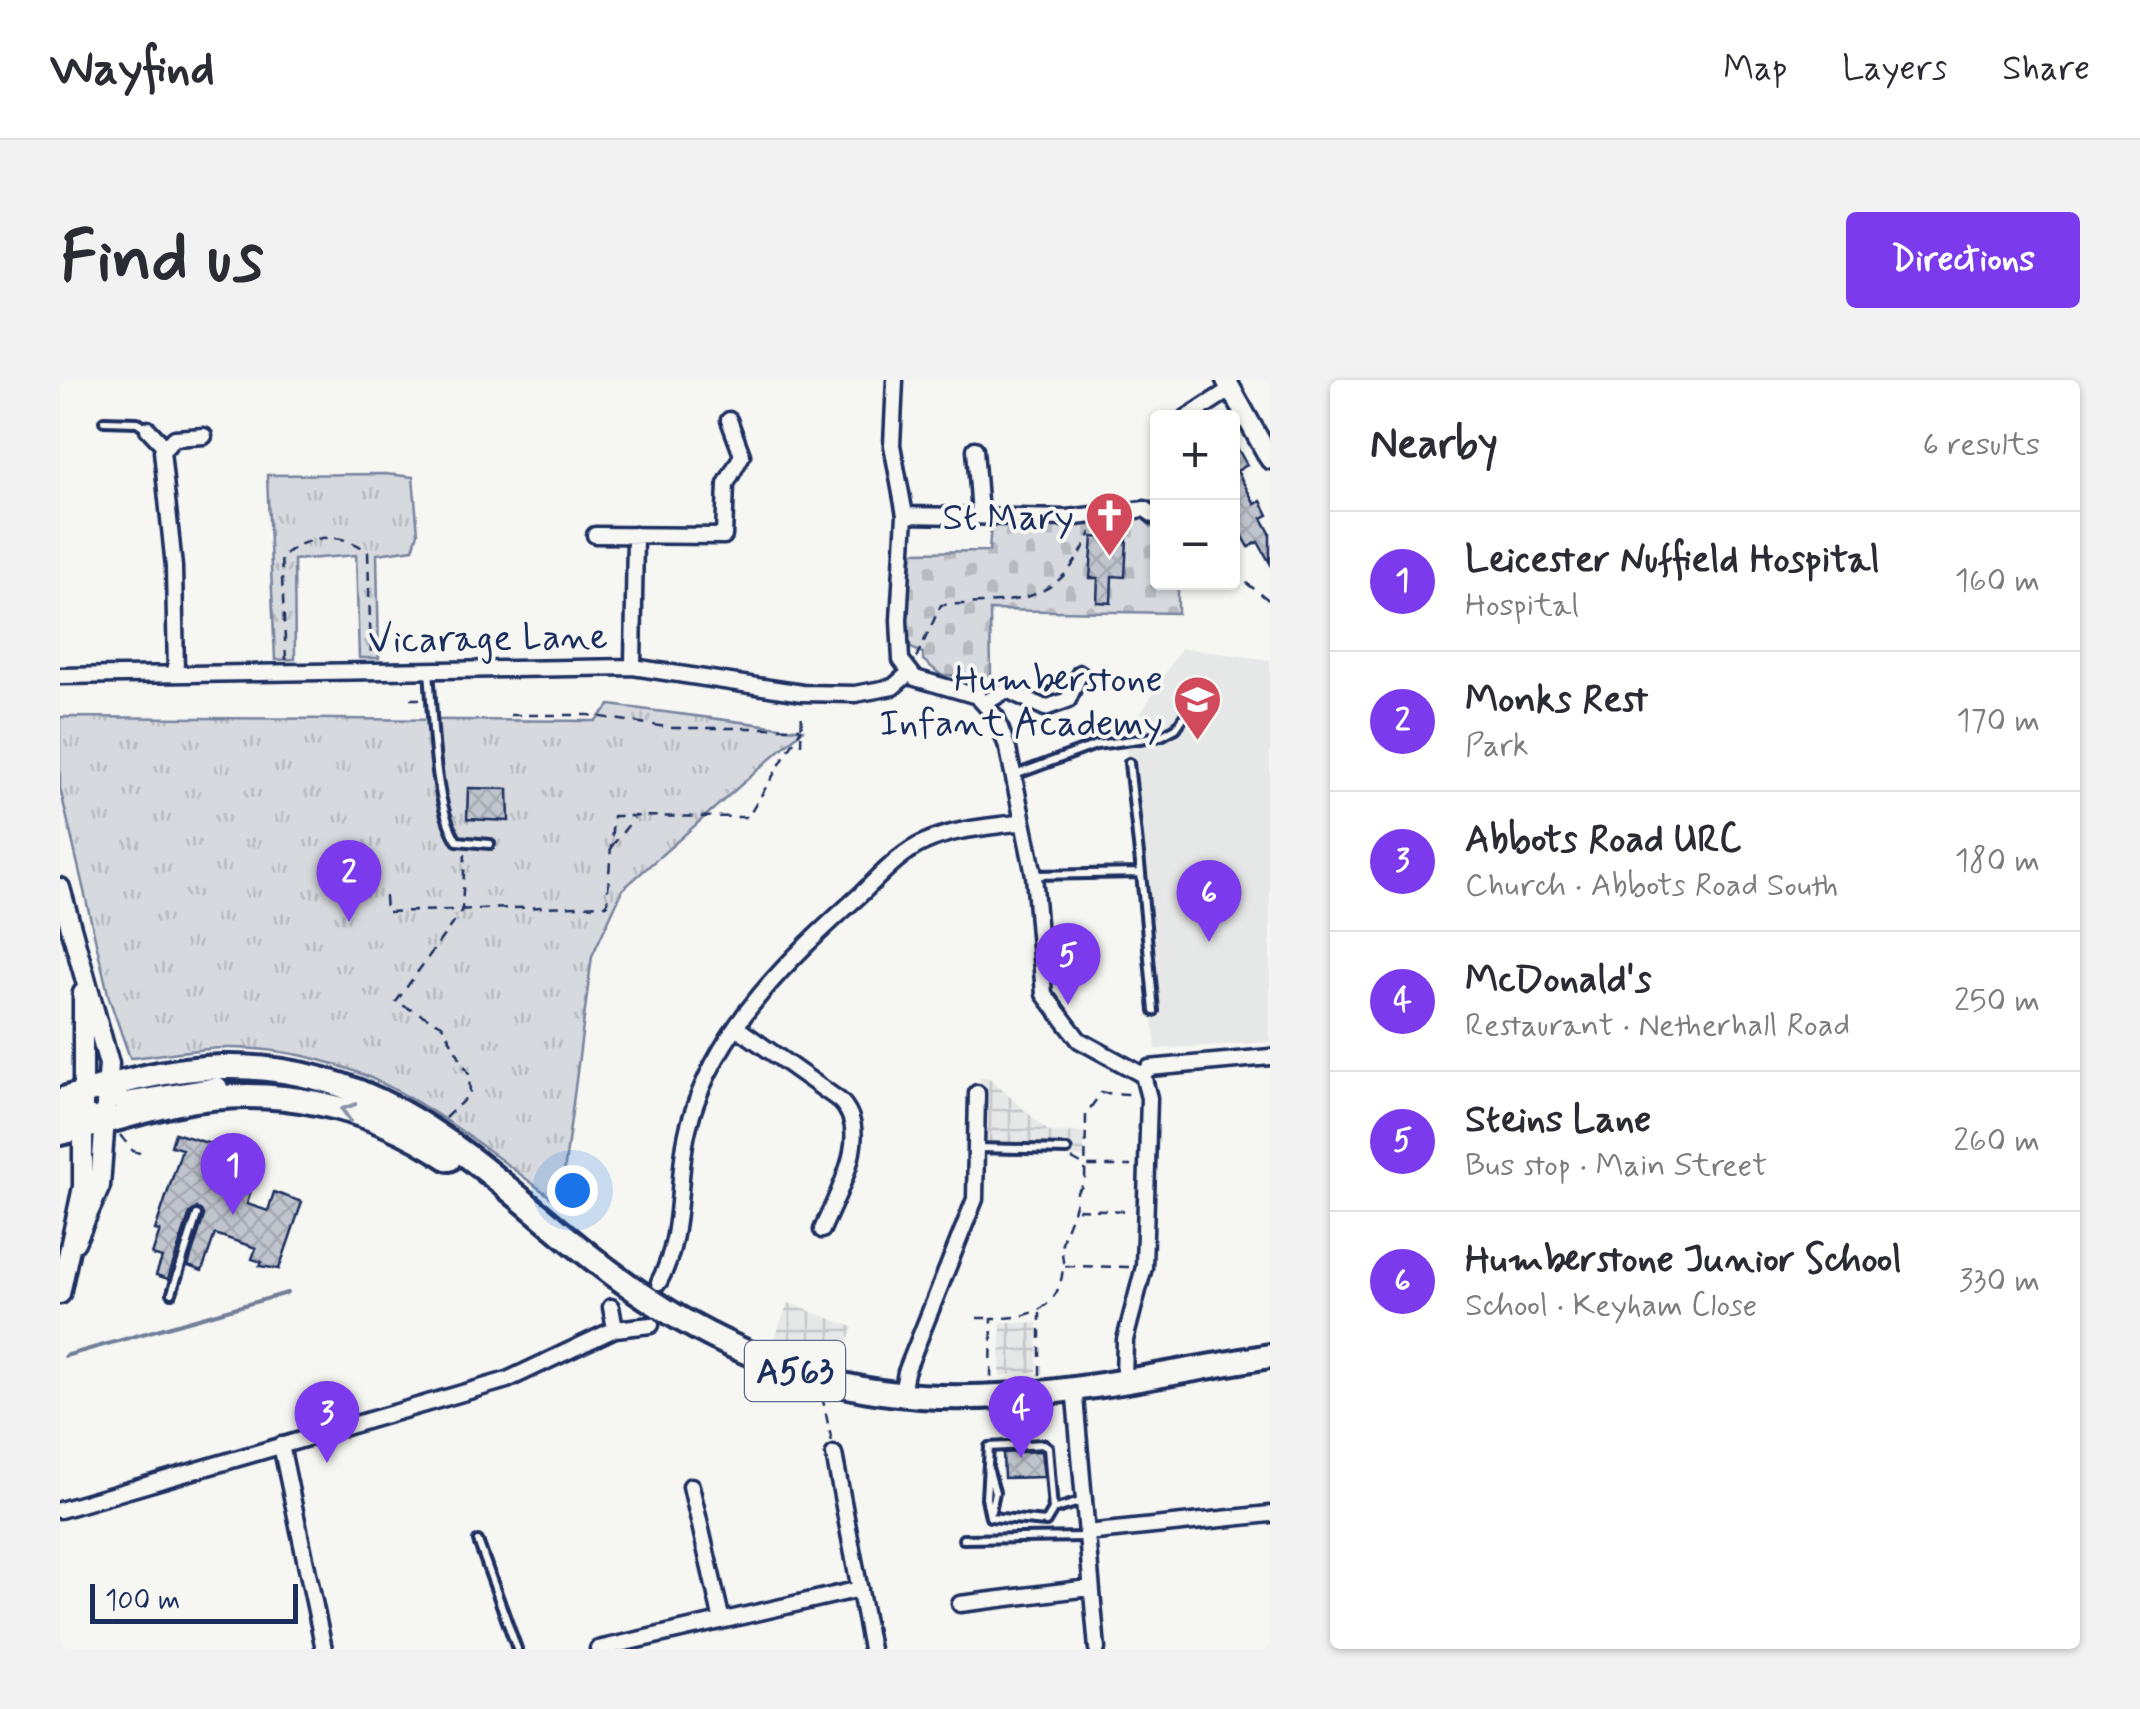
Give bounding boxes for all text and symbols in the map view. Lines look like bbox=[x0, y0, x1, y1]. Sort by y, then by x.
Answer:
text: Wayfind bbox=[50, 38, 215, 101]
text: Map bbox=[1723, 46, 1787, 92]
text: Layers bbox=[1842, 46, 1947, 92]
text: Share bbox=[2002, 46, 2090, 92]
button: Directions bbox=[1846, 212, 2080, 308]
text: Find us bbox=[60, 214, 264, 306]
map controls bbox=[1150, 410, 1240, 590]
button: + bbox=[1150, 410, 1240, 500]
text: Nearby bbox=[1370, 418, 1498, 473]
text: 6 results bbox=[1922, 424, 2040, 466]
church icon: St Mary bbox=[1083, 490, 1135, 558]
place label: St Mary bbox=[942, 494, 1074, 543]
button: − bbox=[1150, 500, 1240, 590]
text: Leicester Nuffield Hospital bbox=[1465, 536, 1880, 585]
text: 1 bbox=[1395, 560, 1410, 602]
text: 160 m bbox=[1955, 560, 2040, 602]
text: Hospital bbox=[1465, 585, 1579, 627]
street label: Vicarage Lane bbox=[368, 613, 608, 666]
place label: Humberstone Infant Academy bbox=[879, 656, 1163, 749]
school or university icon: Humberstone Infant Academy bbox=[1172, 674, 1224, 742]
text: Monks Rest bbox=[1465, 676, 1648, 725]
text: 2 bbox=[1395, 700, 1410, 742]
text: 170 m bbox=[1956, 700, 2040, 742]
text: Park bbox=[1465, 725, 1529, 767]
text: Abbots Road URC bbox=[1465, 816, 1742, 865]
pin: 2 bbox=[316, 840, 382, 922]
text: 3 bbox=[1395, 840, 1410, 882]
text: 180 m bbox=[1955, 840, 2040, 882]
pin: 6 bbox=[1176, 860, 1242, 942]
text: Church · Abbots Road South bbox=[1465, 865, 1838, 907]
pin: 5 bbox=[1036, 922, 1100, 1005]
text: McDonald's bbox=[1465, 956, 1652, 1005]
text: 4 bbox=[1393, 980, 1412, 1022]
text: 250 m bbox=[1954, 980, 2040, 1022]
text: Restaurant · Netherhall Road bbox=[1465, 1005, 1850, 1047]
text: Steins Lane bbox=[1465, 1096, 1651, 1145]
one-way arrow bbox=[340, 1102, 357, 1122]
text: 5 bbox=[1393, 1120, 1412, 1162]
text: 260 m bbox=[1953, 1120, 2040, 1162]
pin: 1 bbox=[200, 1132, 266, 1215]
text: Bus stop · Main Street bbox=[1465, 1145, 1767, 1187]
your location bbox=[547, 1165, 598, 1216]
text: Humberstone Junior School bbox=[1465, 1236, 1902, 1285]
text: 6 bbox=[1394, 1260, 1411, 1302]
text: 330 m bbox=[1959, 1260, 2040, 1302]
text: School · Keyham Close bbox=[1465, 1285, 1757, 1327]
road number: A563 bbox=[745, 1341, 845, 1401]
pin: 4 bbox=[988, 1376, 1054, 1458]
pin: 3 bbox=[294, 1380, 360, 1463]
scale bar bbox=[90, 1579, 298, 1624]
text: 100 m bbox=[105, 1583, 180, 1620]

